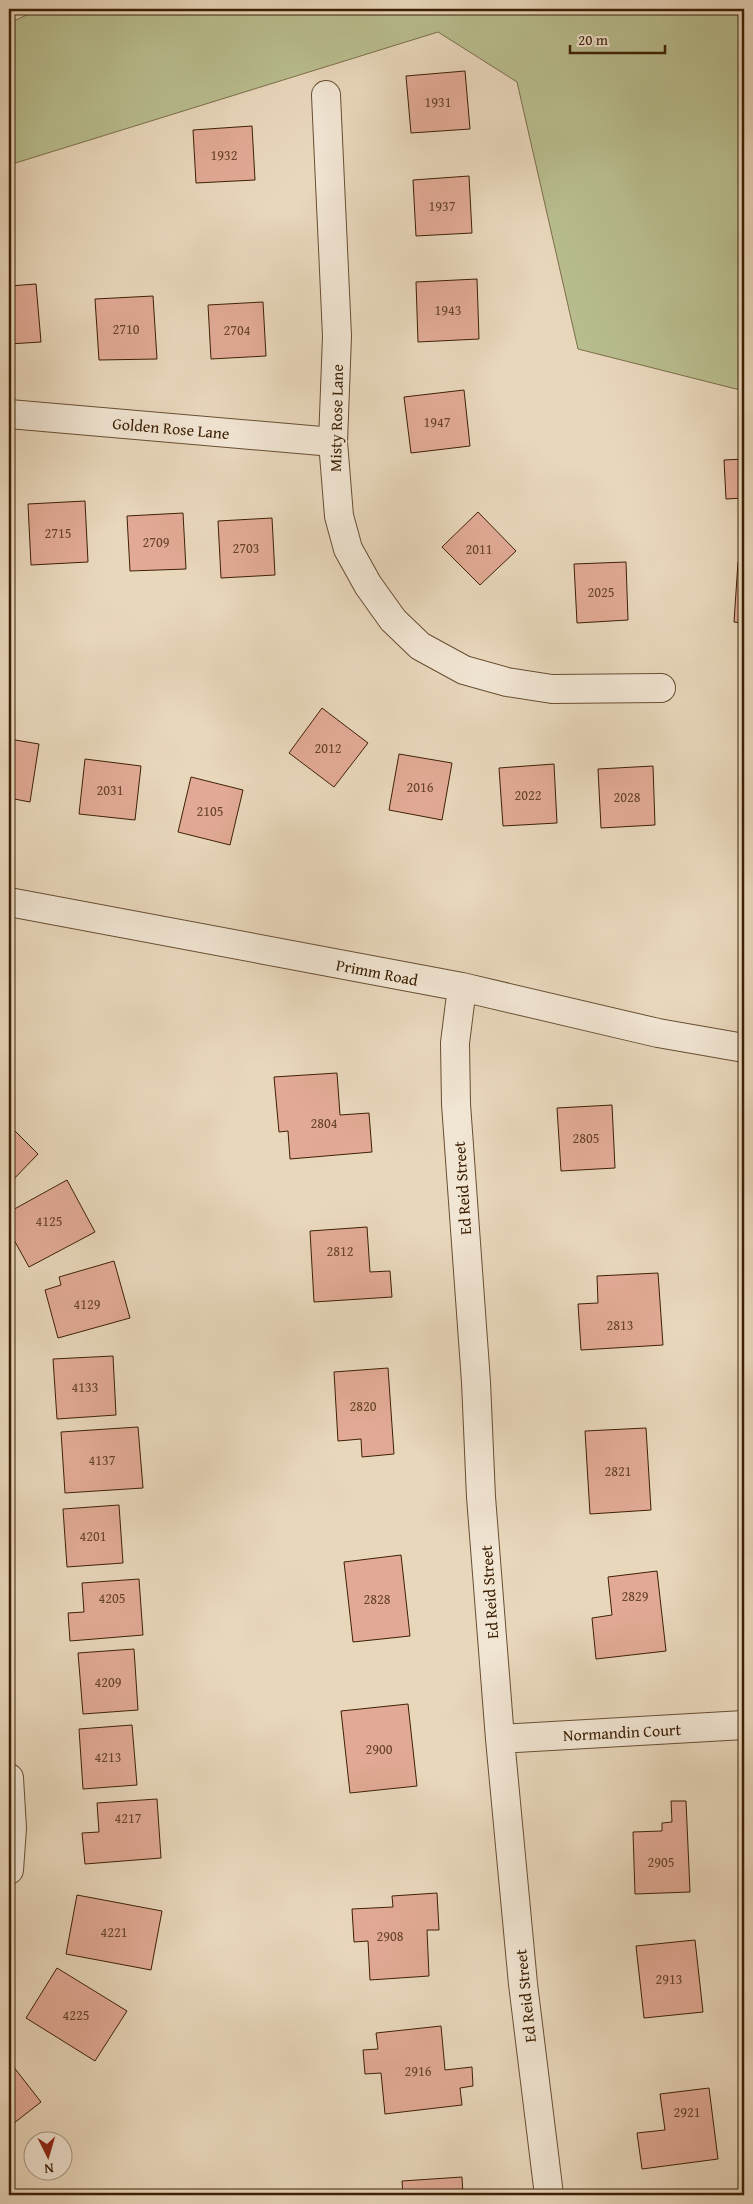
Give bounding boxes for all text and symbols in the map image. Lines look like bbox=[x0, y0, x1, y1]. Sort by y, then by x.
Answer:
scale bar bbox=[570, 22, 666, 54]
text: 20 m bbox=[578, 29, 609, 50]
house number: 1931 bbox=[425, 92, 451, 112]
house number: 1932 bbox=[211, 145, 237, 165]
house number: 1937 bbox=[429, 196, 456, 216]
house number: 1943 bbox=[435, 300, 461, 320]
house number: 2710 bbox=[113, 319, 140, 339]
house number: 2704 bbox=[224, 320, 251, 340]
street label: Misty Rose Lane bbox=[323, 364, 349, 472]
street label: Golden Rose Lane bbox=[112, 411, 230, 445]
house number: 1947 bbox=[424, 412, 451, 432]
house number: 2715 bbox=[45, 523, 71, 543]
house number: 2709 bbox=[143, 532, 170, 552]
house number: 2703 bbox=[233, 538, 259, 558]
house number: 2011 bbox=[466, 539, 492, 559]
house number: 2025 bbox=[588, 582, 614, 602]
house number: 2012 bbox=[315, 738, 341, 758]
house number: 2016 bbox=[407, 777, 434, 797]
house number: 2031 bbox=[97, 780, 123, 800]
house number: 2022 bbox=[515, 785, 541, 805]
house number: 2028 bbox=[614, 787, 641, 807]
house number: 2105 bbox=[197, 801, 223, 821]
street label: Primm Road bbox=[334, 952, 420, 992]
house number: 2804 bbox=[311, 1113, 338, 1133]
house number: 2805 bbox=[573, 1128, 599, 1148]
street label: Ed Reid Street bbox=[447, 1140, 477, 1236]
house number: 4125 bbox=[36, 1211, 62, 1231]
house number: 2812 bbox=[327, 1241, 353, 1261]
house number: 4129 bbox=[74, 1294, 101, 1314]
house number: 2813 bbox=[607, 1315, 633, 1335]
house number: 4133 bbox=[72, 1377, 98, 1397]
house number: 2820 bbox=[350, 1396, 377, 1416]
house number: 4137 bbox=[89, 1450, 116, 1470]
house number: 2821 bbox=[605, 1461, 631, 1481]
house number: 4201 bbox=[80, 1526, 106, 1546]
street label: Ed Reid Street bbox=[474, 1544, 504, 1640]
house number: 2829 bbox=[622, 1586, 649, 1606]
house number: 4205 bbox=[99, 1588, 125, 1608]
house number: 2828 bbox=[364, 1589, 391, 1609]
house number: 4209 bbox=[95, 1672, 122, 1692]
street label: Normandin Court bbox=[562, 1717, 682, 1747]
house number: 2900 bbox=[366, 1739, 393, 1759]
house number: 4213 bbox=[95, 1747, 121, 1767]
house number: 4217 bbox=[115, 1808, 142, 1828]
house number: 2905 bbox=[648, 1852, 674, 1872]
house number: 4221 bbox=[101, 1922, 127, 1942]
house number: 2908 bbox=[377, 1926, 404, 1946]
street label: Ed Reid Street bbox=[508, 1948, 542, 2044]
house number: 2913 bbox=[656, 1969, 682, 1989]
house number: 4225 bbox=[63, 2005, 89, 2025]
house number: 2916 bbox=[405, 2061, 432, 2081]
house number: 2921 bbox=[674, 2102, 700, 2122]
north arrow bbox=[22, 2132, 72, 2182]
text: N bbox=[43, 2159, 55, 2179]

